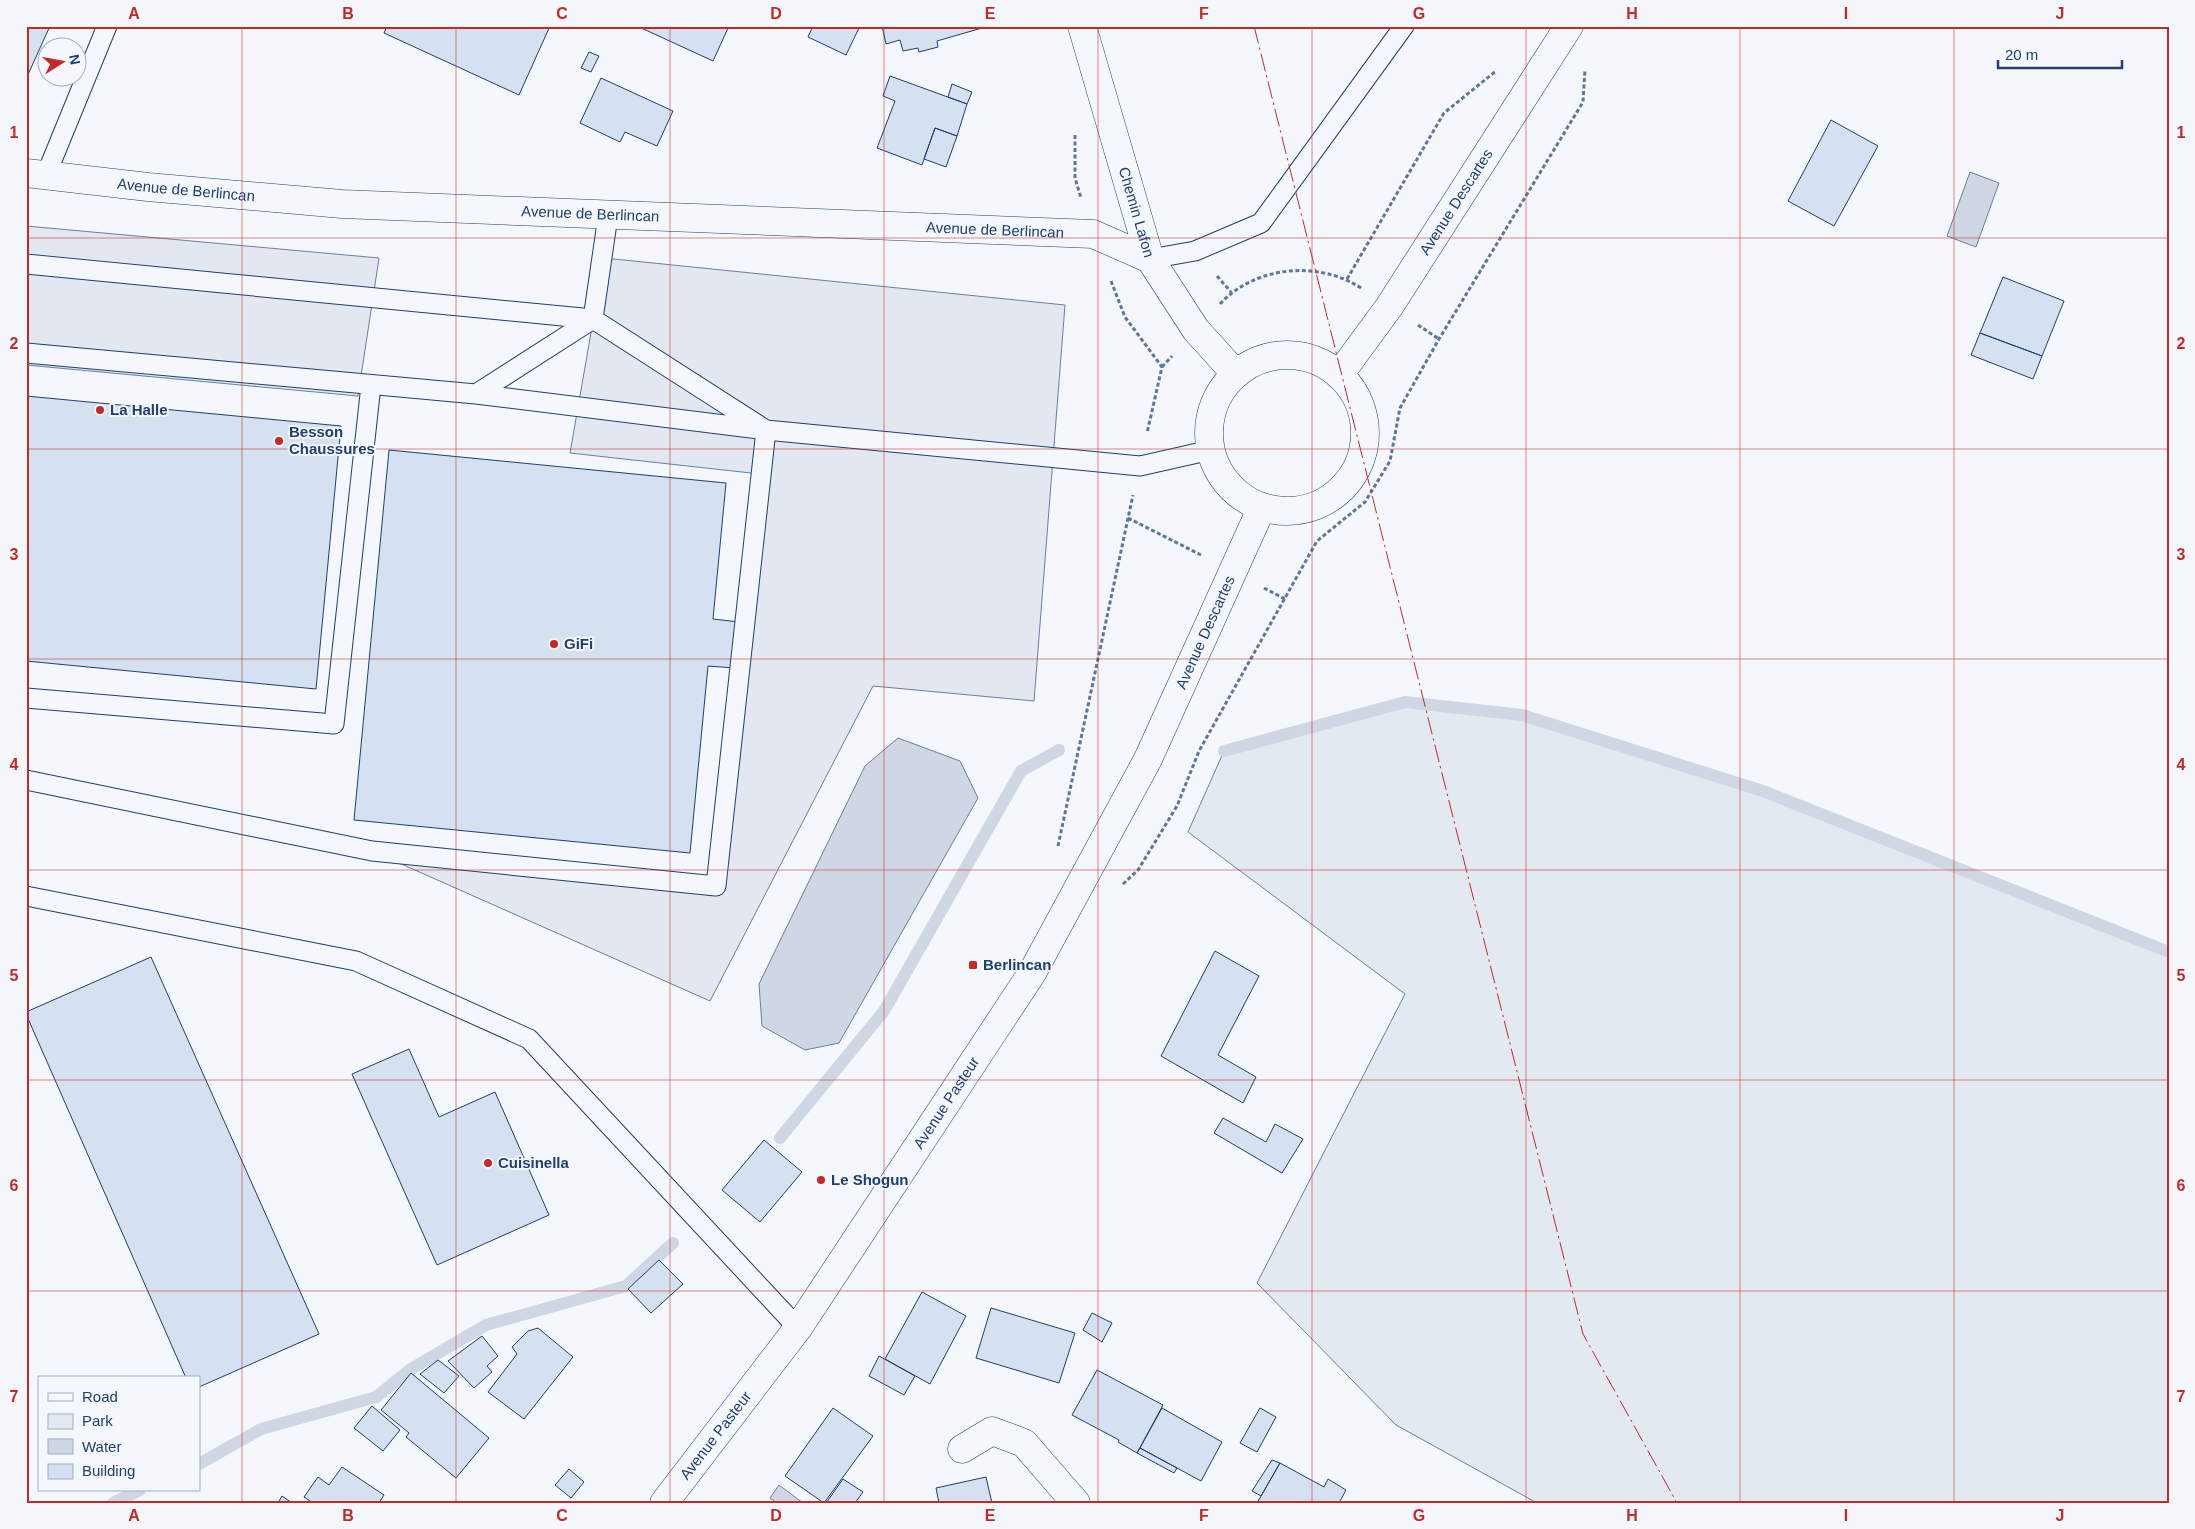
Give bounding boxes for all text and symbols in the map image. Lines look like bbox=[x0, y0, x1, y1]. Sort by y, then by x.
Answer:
text: A bbox=[128, 5, 140, 22]
text: B bbox=[342, 5, 354, 22]
text: C bbox=[556, 5, 568, 22]
text: D bbox=[770, 5, 782, 22]
text: E bbox=[985, 5, 996, 22]
text: F bbox=[1199, 5, 1209, 22]
text: G bbox=[1413, 5, 1425, 22]
text: H bbox=[1626, 5, 1638, 22]
text: I bbox=[1844, 5, 1848, 22]
text: J bbox=[2056, 5, 2064, 22]
north arrow bbox=[38, 38, 88, 88]
scale bar bbox=[1998, 38, 2121, 70]
text: 20 m bbox=[2005, 46, 2038, 63]
text: N bbox=[66, 53, 84, 66]
text: 1 bbox=[10, 124, 19, 141]
text: 1 bbox=[2177, 124, 2186, 141]
street label: Avenue Descartes bbox=[1416, 146, 1496, 258]
street label: Chemin Lafon bbox=[1116, 165, 1158, 259]
street label: Avenue de Berlincan bbox=[116, 175, 256, 204]
street label: Avenue de Berlincan bbox=[521, 202, 660, 225]
street label: Avenue de Berlincan bbox=[926, 218, 1064, 241]
text: 2 bbox=[10, 335, 19, 352]
text: 2 bbox=[2177, 335, 2186, 352]
place label: La Halle bbox=[110, 401, 168, 418]
marker: La Halle bbox=[94, 404, 106, 416]
place label: Besson Chaussures bbox=[289, 423, 375, 457]
marker: Besson Chaussures bbox=[273, 435, 285, 447]
text: 3 bbox=[10, 546, 19, 563]
text: 3 bbox=[2177, 546, 2186, 563]
street label: Avenue Descartes bbox=[1172, 573, 1238, 691]
place label: GiFi bbox=[564, 635, 593, 652]
marker: GiFi bbox=[548, 638, 560, 650]
text: 4 bbox=[10, 756, 19, 773]
text: 4 bbox=[2177, 756, 2186, 773]
place label: Berlincan bbox=[983, 956, 1051, 973]
marker: Berlincan bbox=[967, 959, 979, 971]
text: 5 bbox=[10, 967, 19, 984]
text: 5 bbox=[2177, 967, 2186, 984]
street label: Avenue Pasteur bbox=[910, 1053, 982, 1152]
place label: Cuisinella bbox=[498, 1154, 570, 1171]
marker: Cuisinella bbox=[482, 1157, 494, 1169]
place label: Le Shogun bbox=[831, 1171, 909, 1188]
marker: Le Shogun bbox=[815, 1174, 827, 1186]
text: 6 bbox=[10, 1177, 19, 1194]
text: 6 bbox=[2177, 1177, 2186, 1194]
legend bbox=[38, 1376, 200, 1492]
text: 7 bbox=[10, 1388, 19, 1405]
text: Road bbox=[82, 1388, 118, 1405]
street label: Avenue Pasteur bbox=[676, 1388, 754, 1483]
text: 7 bbox=[2177, 1388, 2186, 1405]
text: Park bbox=[82, 1412, 113, 1429]
text: Water bbox=[82, 1438, 121, 1455]
text: Building bbox=[82, 1462, 135, 1479]
text: A bbox=[128, 1507, 140, 1524]
text: B bbox=[342, 1507, 354, 1524]
text: C bbox=[556, 1507, 568, 1524]
text: D bbox=[770, 1507, 782, 1524]
text: E bbox=[985, 1507, 996, 1524]
text: F bbox=[1199, 1507, 1209, 1524]
text: G bbox=[1413, 1507, 1425, 1524]
text: H bbox=[1626, 1507, 1638, 1524]
text: I bbox=[1844, 1507, 1848, 1524]
text: J bbox=[2056, 1507, 2064, 1524]

